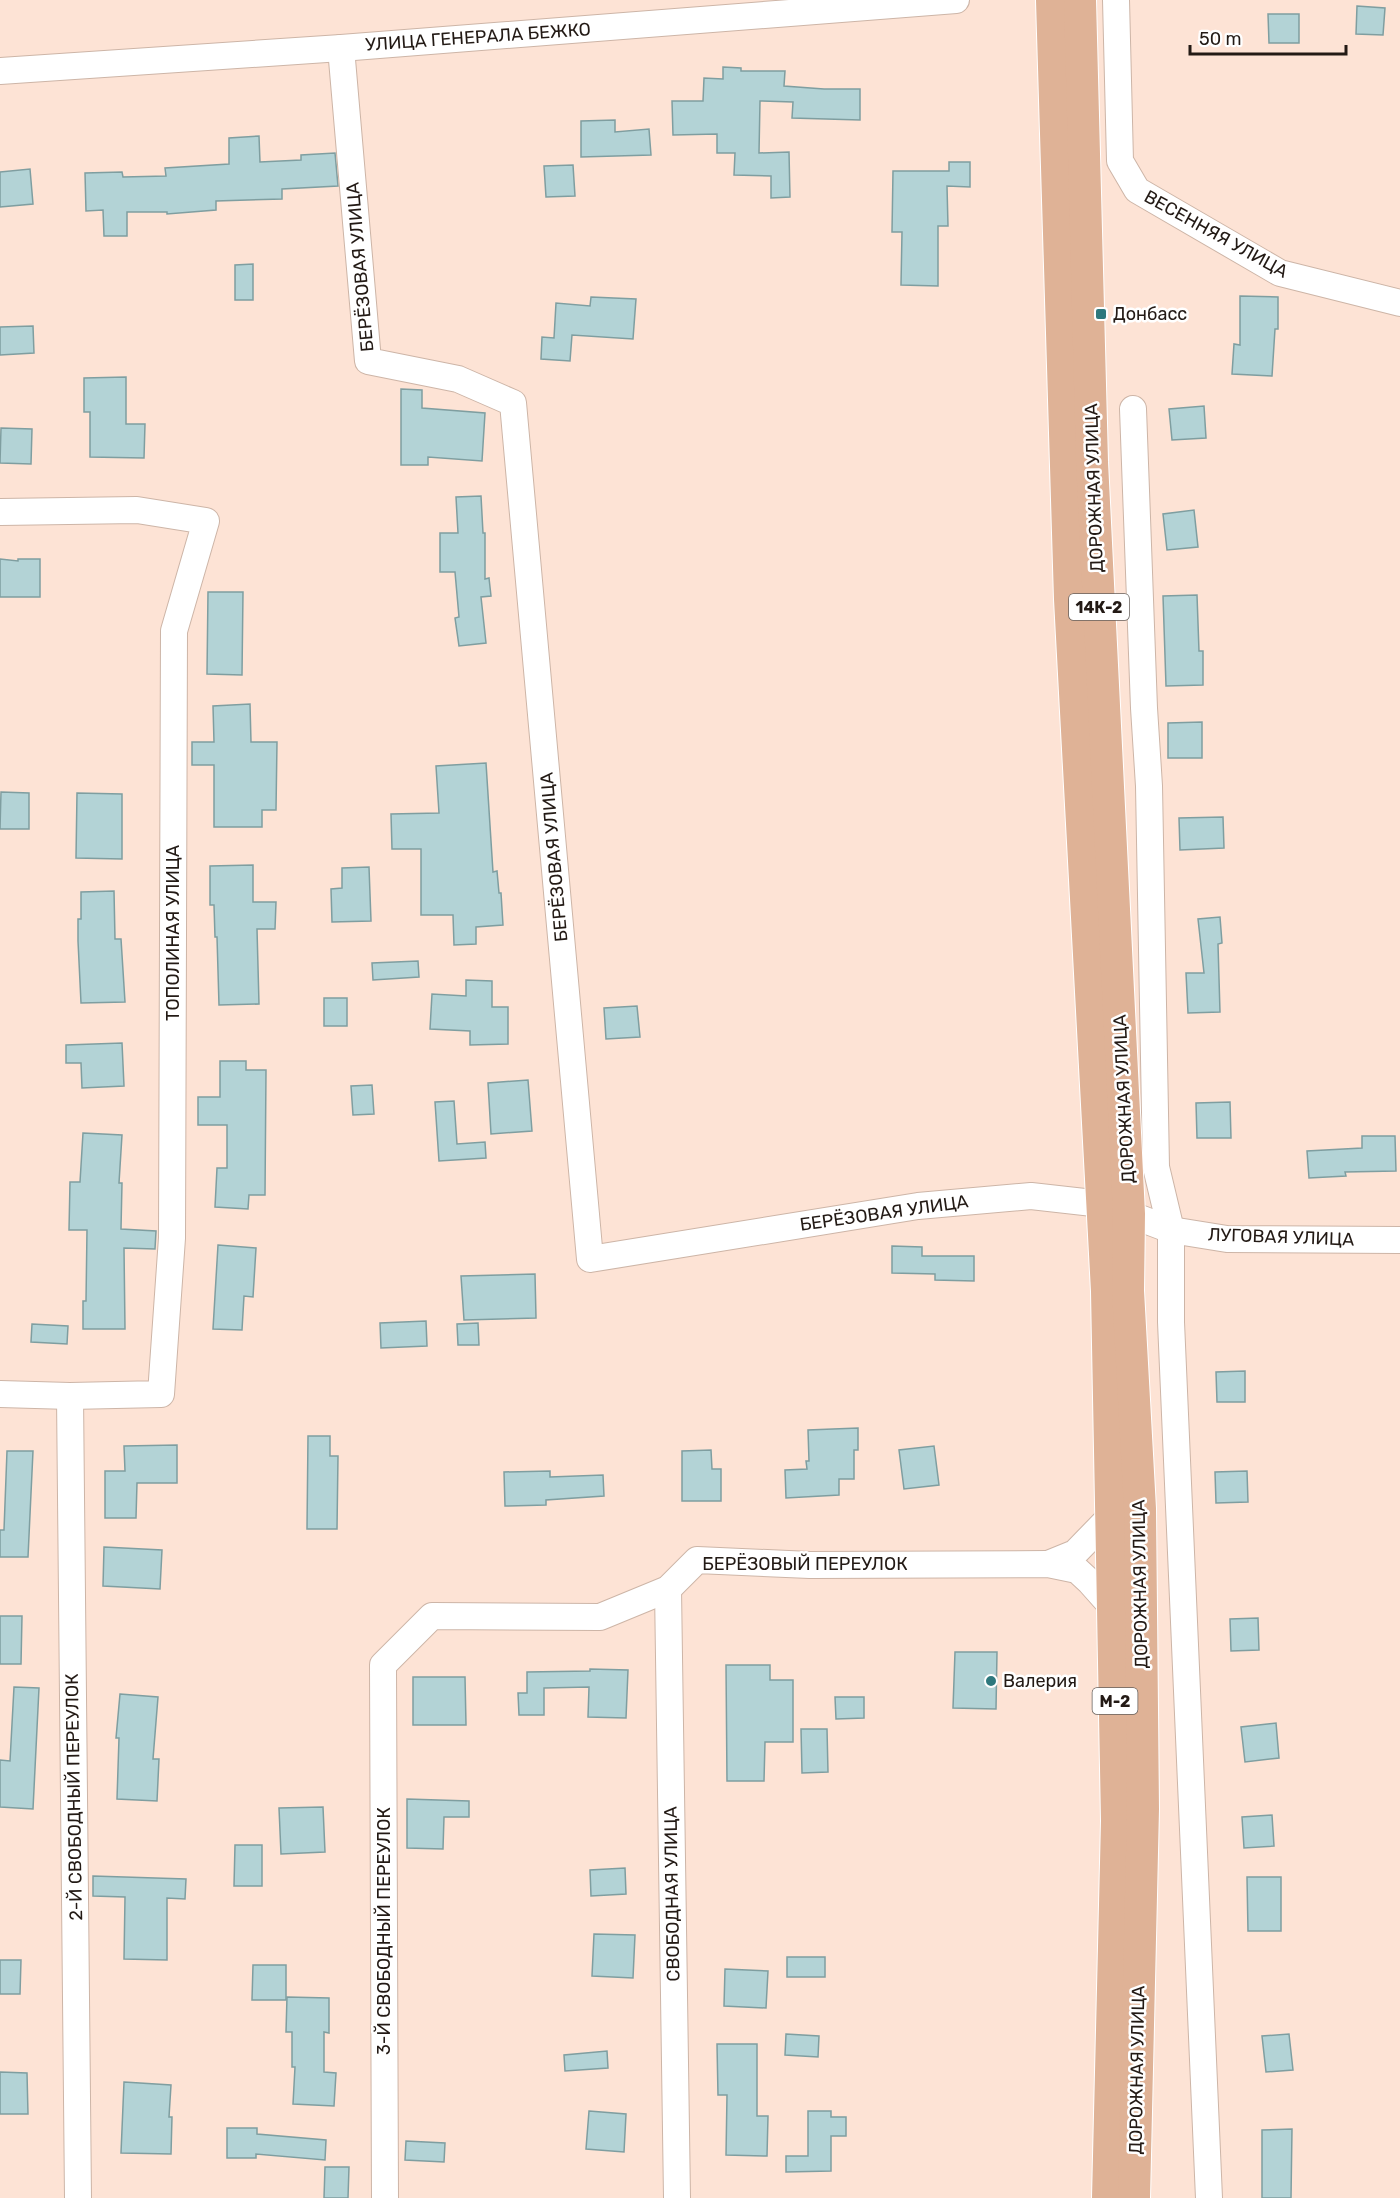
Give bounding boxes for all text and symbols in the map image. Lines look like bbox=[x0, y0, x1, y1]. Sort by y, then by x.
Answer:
street label: УЛИЦА ГЕНЕРАЛА БЕЖКО bbox=[365, 18, 591, 56]
scale bar bbox=[1190, 18, 1346, 56]
text: 50 m bbox=[1199, 28, 1242, 50]
street label: БЕРЁЗОВАЯ УЛИЦА bbox=[342, 181, 378, 353]
street label: ВЕСЕННЯЯ УЛИЦА bbox=[1140, 185, 1292, 283]
place label: Донбасс bbox=[1113, 303, 1187, 325]
marker: Донбасс bbox=[1094, 307, 1108, 321]
street label: ДОРОЖНАЯ УЛИЦА bbox=[1080, 403, 1108, 573]
road number: 14К-2 bbox=[1069, 594, 1129, 620]
street label: БЕРЁЗОВАЯ УЛИЦА bbox=[536, 771, 572, 943]
street label: ТОПОЛИНАЯ УЛИЦА bbox=[162, 845, 184, 1021]
street label: ДОРОЖНАЯ УЛИЦА bbox=[1109, 1014, 1139, 1184]
street label: БЕРЁЗОВАЯ УЛИЦА bbox=[798, 1190, 970, 1236]
street label: ЛУГОВАЯ УЛИЦА bbox=[1207, 1223, 1355, 1251]
street label: ДОРОЖНАЯ УЛИЦА bbox=[1128, 1499, 1152, 1669]
street label: БЕРЁЗОВЫЙ ПЕРЕУЛОК bbox=[702, 1553, 908, 1575]
place label: Валерия bbox=[1003, 1670, 1077, 1692]
street label: 2-Й СВОБОДНЫЙ ПЕРЕУЛОК bbox=[61, 1673, 87, 1921]
marker: Валерия bbox=[984, 1674, 998, 1688]
road number: М-2 bbox=[1092, 1688, 1138, 1714]
street label: СВОБОДНАЯ УЛИЦА bbox=[659, 1806, 685, 1982]
street label: 3-Й СВОБОДНЫЙ ПЕРЕУЛОК bbox=[373, 1807, 395, 2055]
street label: ДОРОЖНАЯ УЛИЦА bbox=[1125, 1985, 1149, 2155]

